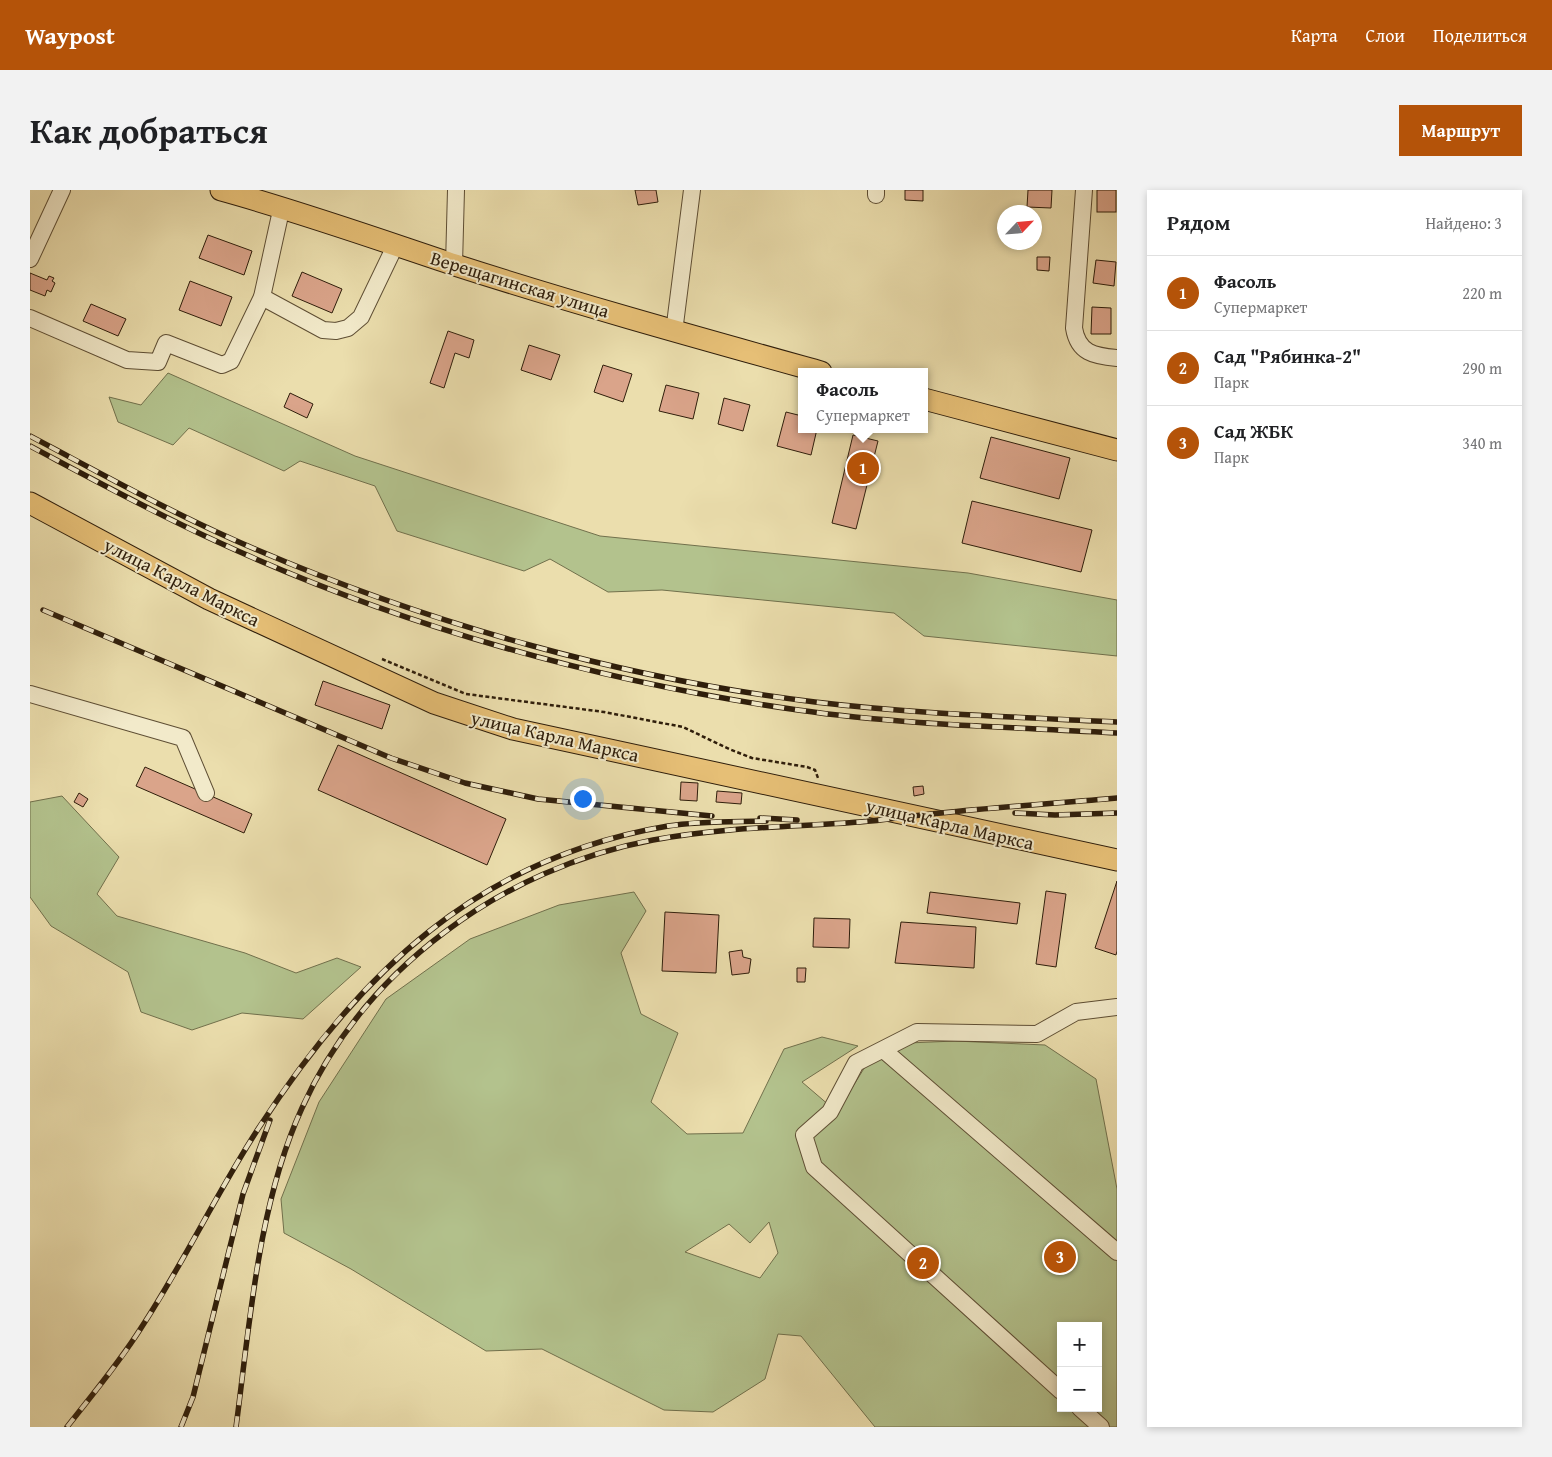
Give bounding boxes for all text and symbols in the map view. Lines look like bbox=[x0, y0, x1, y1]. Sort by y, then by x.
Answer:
text: Waypost bbox=[25, 18, 115, 53]
text: Карта bbox=[1291, 22, 1338, 49]
text: Слои bbox=[1366, 22, 1405, 49]
text: Поделиться bbox=[1433, 22, 1527, 49]
text: Как добраться bbox=[30, 105, 268, 156]
button: Маршрут bbox=[1399, 105, 1522, 156]
north arrow bbox=[997, 205, 1042, 250]
text: Рядом bbox=[1167, 207, 1230, 238]
text: Найдено: 3 bbox=[1425, 211, 1502, 235]
street label: Верещагинская улица bbox=[427, 244, 613, 324]
text: Фасоль bbox=[1214, 267, 1276, 295]
text: 1 bbox=[1179, 281, 1187, 305]
text: 220 m bbox=[1462, 281, 1502, 305]
text: Супермаркет bbox=[1214, 295, 1307, 319]
text: Сад "Рябинка-2" bbox=[1214, 342, 1361, 370]
text: 2 bbox=[1179, 356, 1187, 380]
text: 290 m bbox=[1462, 356, 1502, 380]
popup bbox=[798, 368, 928, 433]
text: Парк bbox=[1214, 370, 1249, 394]
text: Фасоль bbox=[816, 375, 879, 403]
text: Супермаркет bbox=[816, 403, 910, 427]
text: Сад ЖБК bbox=[1214, 417, 1293, 445]
text: 3 bbox=[1179, 431, 1187, 455]
text: 340 m bbox=[1462, 431, 1502, 455]
text: Парк bbox=[1214, 445, 1249, 469]
pin: 1 bbox=[847, 449, 879, 487]
street label: улица Карла Маркса bbox=[98, 530, 265, 633]
street label: улица Карла Маркса bbox=[467, 703, 642, 769]
your location bbox=[570, 786, 596, 812]
street label: улица Карла Маркса bbox=[862, 791, 1037, 857]
pin: 3 bbox=[1044, 1238, 1076, 1276]
pin: 2 bbox=[907, 1244, 939, 1282]
map controls bbox=[1057, 1322, 1102, 1412]
button: + bbox=[1057, 1322, 1102, 1367]
button: − bbox=[1057, 1367, 1102, 1412]

